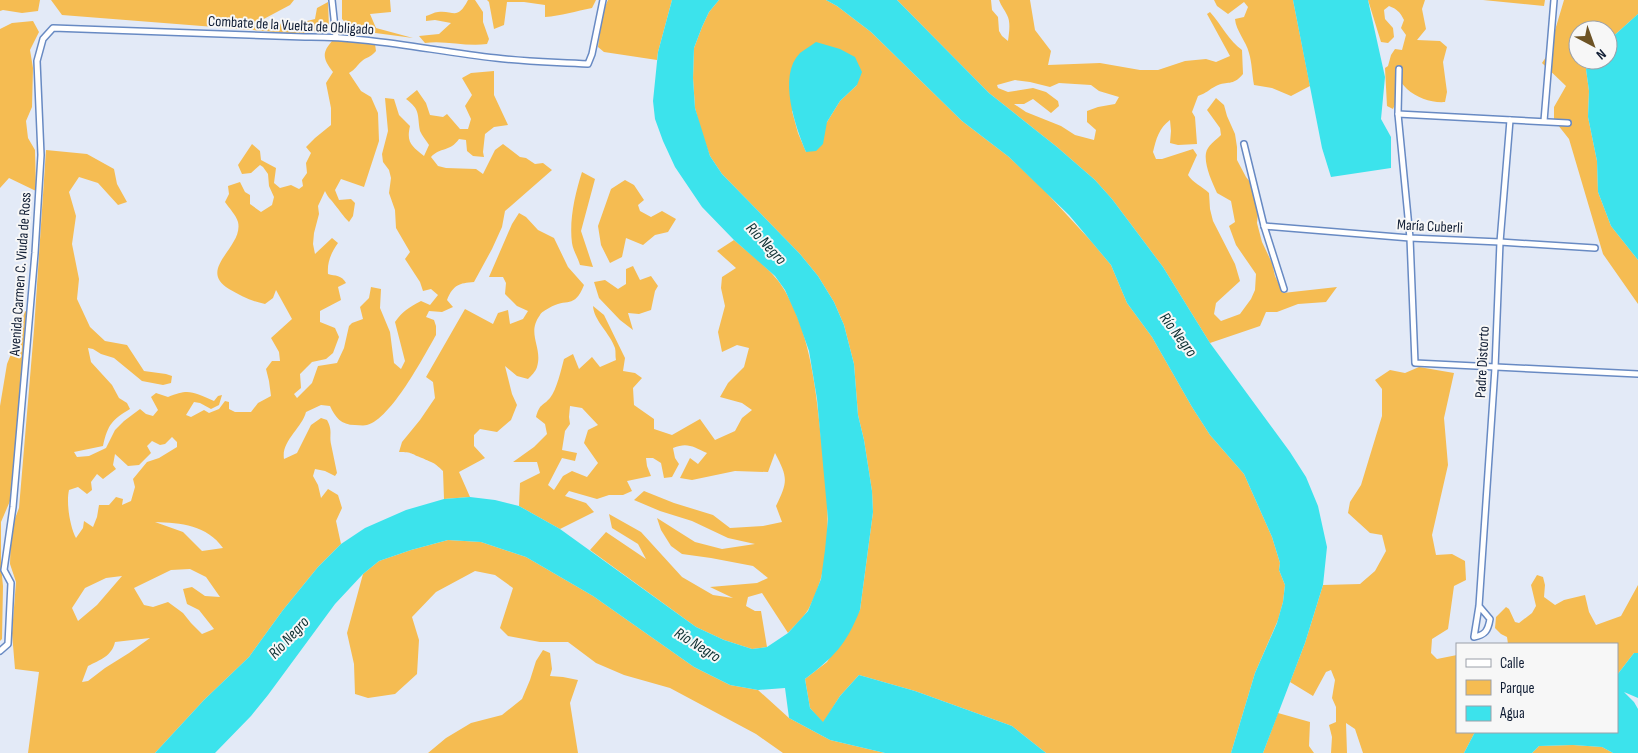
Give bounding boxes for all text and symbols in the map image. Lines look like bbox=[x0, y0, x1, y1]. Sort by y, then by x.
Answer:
street label: Combate de la Vuelta de Obligado bbox=[208, 12, 374, 39]
north arrow bbox=[1568, 20, 1618, 70]
text: N bbox=[1593, 46, 1610, 63]
street label: Avenida Carmen C. Viuda de Ross bbox=[5, 192, 36, 358]
street label: María Cuberli bbox=[1397, 215, 1464, 238]
water label: Río Negro bbox=[742, 219, 790, 269]
water label: Río Negro bbox=[1155, 309, 1201, 361]
street label: Padre Distorto bbox=[1471, 326, 1494, 398]
water label: Río Negro bbox=[265, 613, 314, 663]
water label: Río Negro bbox=[671, 624, 724, 667]
legend bbox=[1456, 643, 1618, 733]
text: Calle bbox=[1500, 654, 1524, 673]
text: Parque bbox=[1500, 679, 1535, 698]
text: Agua bbox=[1499, 704, 1525, 723]

